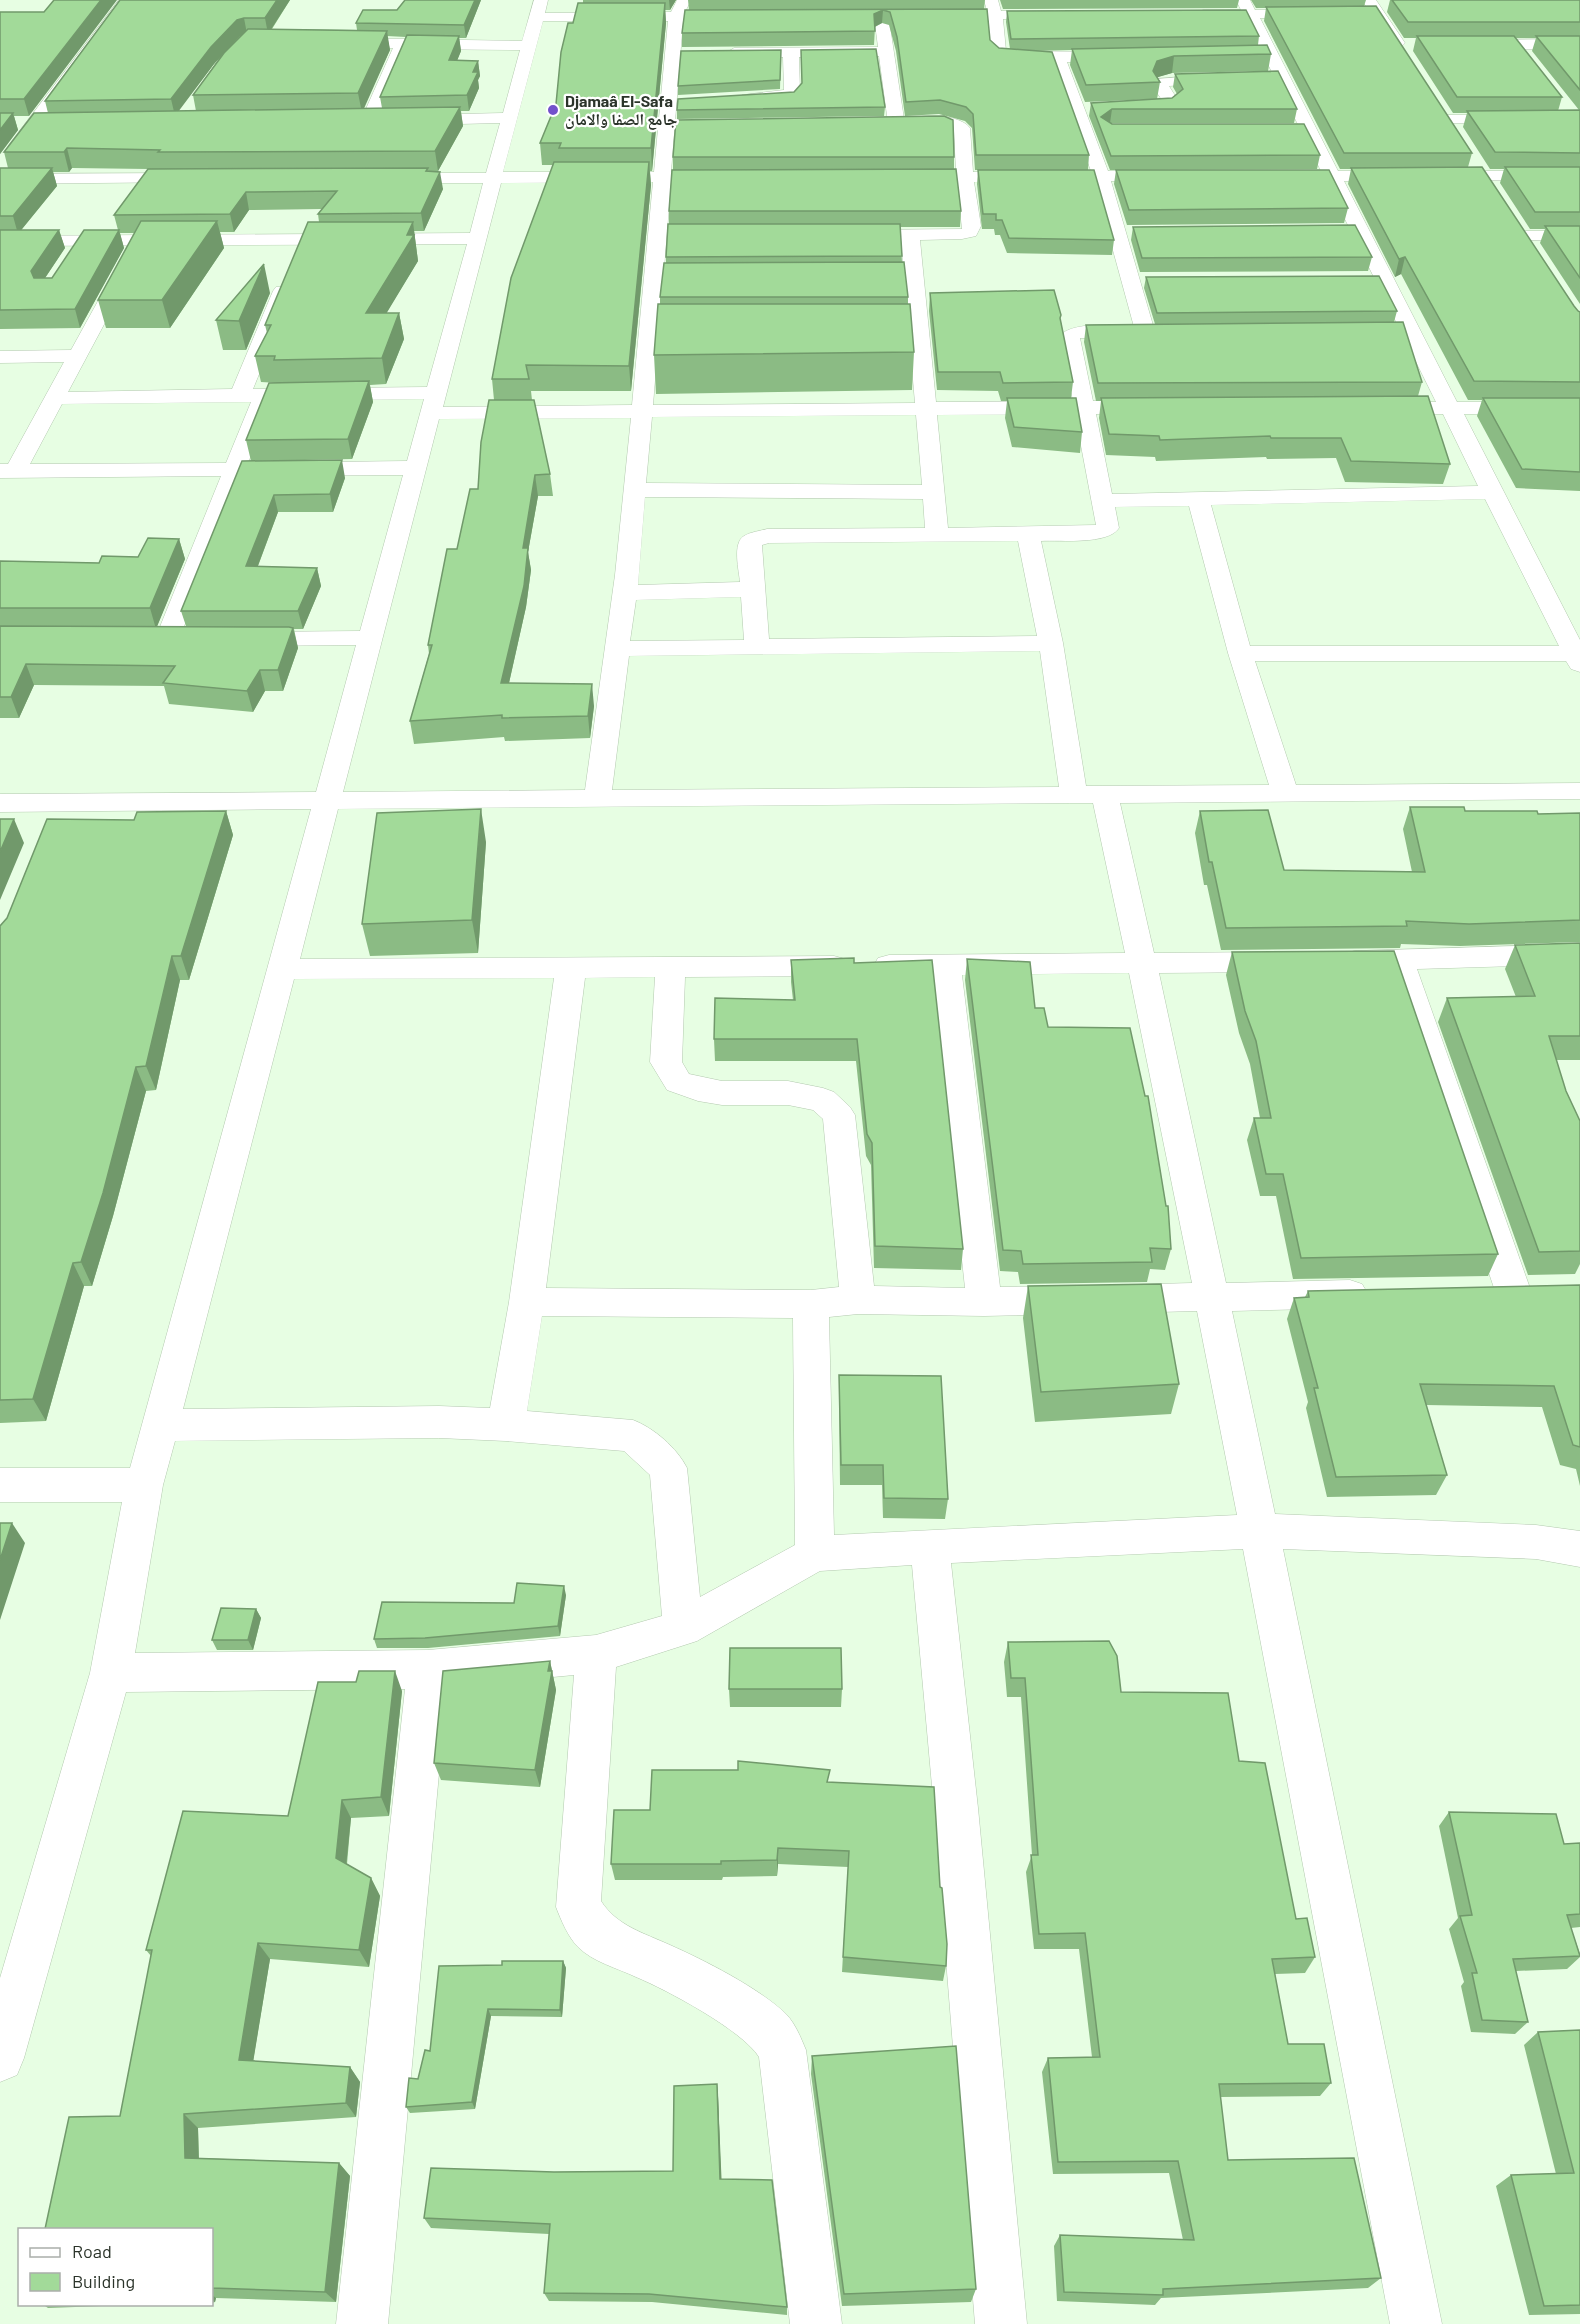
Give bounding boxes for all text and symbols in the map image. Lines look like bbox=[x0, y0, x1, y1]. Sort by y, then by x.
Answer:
place label: Djamaâ El-Safa جامع الصفا والامان bbox=[565, 91, 677, 130]
marker: Djamaâ El-Safa جامع الصفا والامان bbox=[546, 103, 560, 117]
legend bbox=[18, 2228, 213, 2306]
text: Road bbox=[72, 2240, 112, 2262]
text: Building bbox=[72, 2270, 135, 2292]

